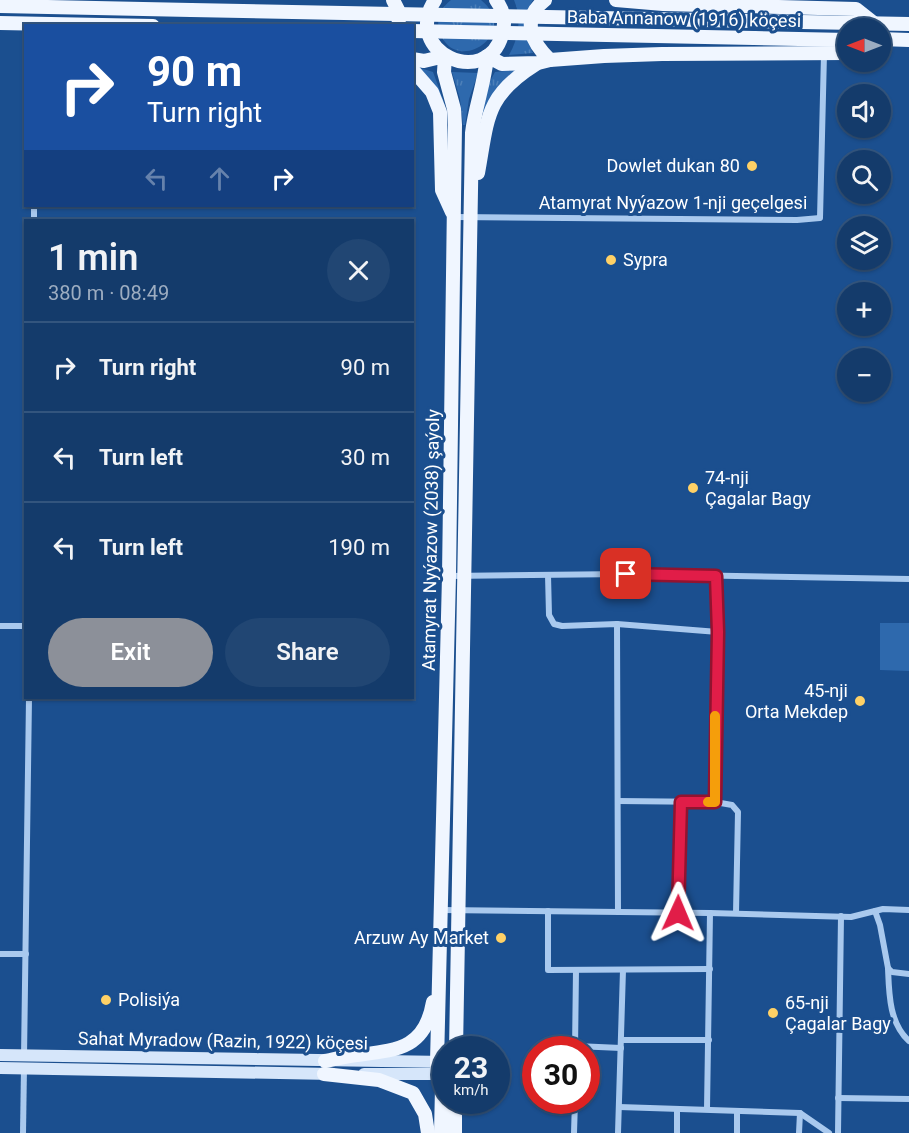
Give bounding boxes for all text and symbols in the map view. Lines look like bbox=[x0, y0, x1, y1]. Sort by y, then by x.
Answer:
street label: Baba Annanow (1916) köçesi bbox=[567, 6, 801, 32]
north arrow bbox=[837, 18, 891, 72]
map controls bbox=[837, 18, 891, 402]
text: 90 m bbox=[147, 47, 242, 96]
icon: right bbox=[48, 48, 126, 126]
button: sound bbox=[837, 84, 891, 138]
text: Turn right bbox=[147, 97, 262, 129]
button: search bbox=[837, 150, 891, 204]
place label: Dowlet dukan 80 bbox=[606, 155, 740, 176]
marker: Dowlet dukan 80 bbox=[745, 159, 759, 173]
icon: left bbox=[140, 162, 173, 195]
icon: ahead bbox=[203, 162, 236, 195]
icon: right bbox=[266, 162, 299, 195]
street label: Atamyrat Nyýazow 1-nji geçelgesi bbox=[539, 192, 807, 213]
button: layers bbox=[837, 216, 891, 270]
text: 1 min bbox=[48, 237, 138, 279]
button: close bbox=[327, 239, 390, 302]
place label: Sypra bbox=[623, 249, 668, 270]
marker: Sypra bbox=[604, 253, 618, 267]
text: 380 m · 08:49 bbox=[48, 281, 169, 305]
button: + bbox=[837, 282, 891, 336]
button: − bbox=[837, 348, 891, 402]
icon: right bbox=[48, 351, 81, 384]
text: Turn right bbox=[99, 355, 196, 380]
text: 90 m bbox=[341, 355, 390, 380]
street label: Atamyrat Nyýazow (2038) şaýoly bbox=[418, 408, 444, 671]
icon: left bbox=[48, 441, 81, 474]
text: Turn left bbox=[99, 445, 183, 470]
text: 30 m bbox=[341, 445, 390, 470]
place label: 74-nji Çagalar Bagy bbox=[705, 467, 811, 509]
marker: 74-nji Çagalar Bagy bbox=[686, 481, 700, 495]
icon: left bbox=[48, 531, 81, 564]
text: Turn left bbox=[99, 535, 183, 560]
text: 190 m bbox=[328, 535, 390, 560]
pin bbox=[600, 548, 651, 599]
icon: arrive bbox=[609, 557, 642, 590]
button: Exit bbox=[48, 618, 213, 687]
button: Share bbox=[225, 618, 390, 687]
place label: 45-nji Orta Mekdep bbox=[745, 680, 848, 722]
marker: 45-nji Orta Mekdep bbox=[853, 694, 867, 708]
position arrow bbox=[646, 881, 710, 945]
place label: Arzuw Ay Market bbox=[354, 927, 489, 948]
marker: Arzuw Ay Market bbox=[494, 931, 508, 945]
place label: Polisiýa bbox=[118, 989, 180, 1010]
place label: 65-nji Çagalar Bagy bbox=[785, 992, 891, 1034]
marker: Polisiýa bbox=[99, 993, 113, 1007]
marker: 65-nji Çagalar Bagy bbox=[766, 1006, 780, 1020]
street label: Sahat Myradow (Razin, 1922) köçesi bbox=[78, 1027, 368, 1055]
speed limit sign: 30 bbox=[522, 1036, 600, 1114]
text: 23 bbox=[454, 1050, 488, 1085]
text: km/h bbox=[453, 1081, 489, 1099]

